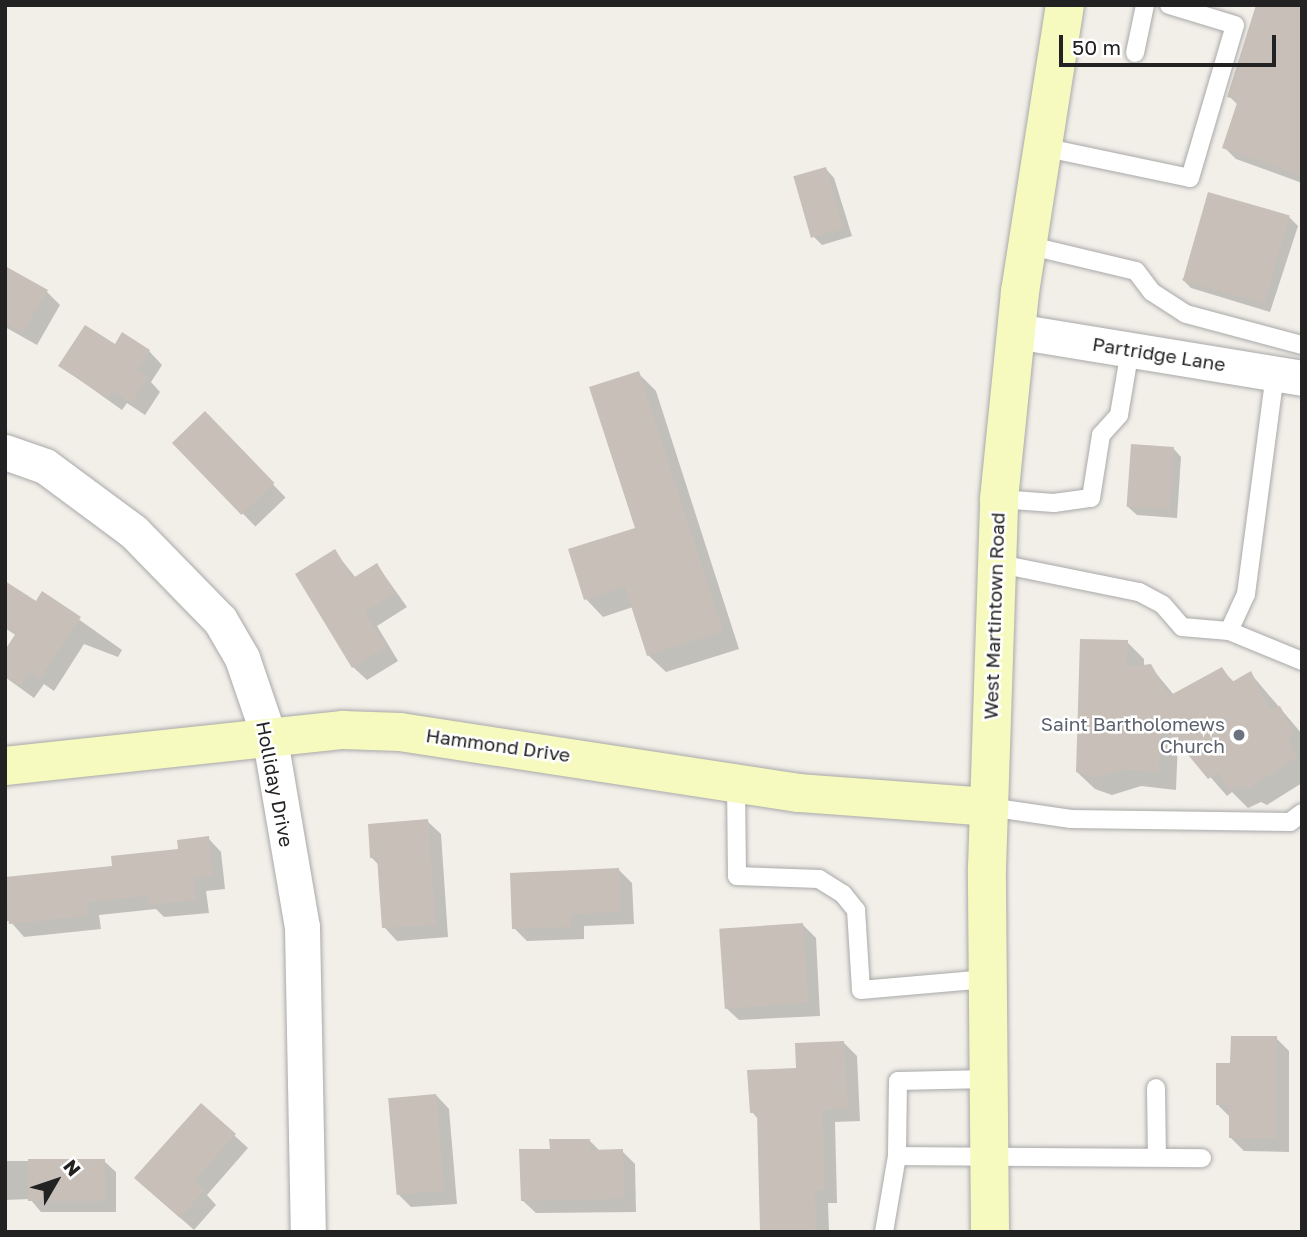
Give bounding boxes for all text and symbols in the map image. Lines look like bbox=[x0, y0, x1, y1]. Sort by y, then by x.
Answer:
scale bar bbox=[1062, 21, 1279, 65]
text: 50 m bbox=[1072, 34, 1121, 60]
street label: Partridge Lane bbox=[1091, 332, 1227, 376]
street label: West Martintown Road bbox=[979, 512, 1009, 720]
place label: Saint Bartholomews Church bbox=[1041, 713, 1225, 757]
street label: Holliday Drive bbox=[252, 719, 298, 849]
street label: Hammond Drive bbox=[424, 724, 572, 766]
marker: Saint Bartholomews Church bbox=[1231, 727, 1247, 743]
north arrow bbox=[21, 1146, 91, 1216]
text: N bbox=[59, 1155, 86, 1180]

